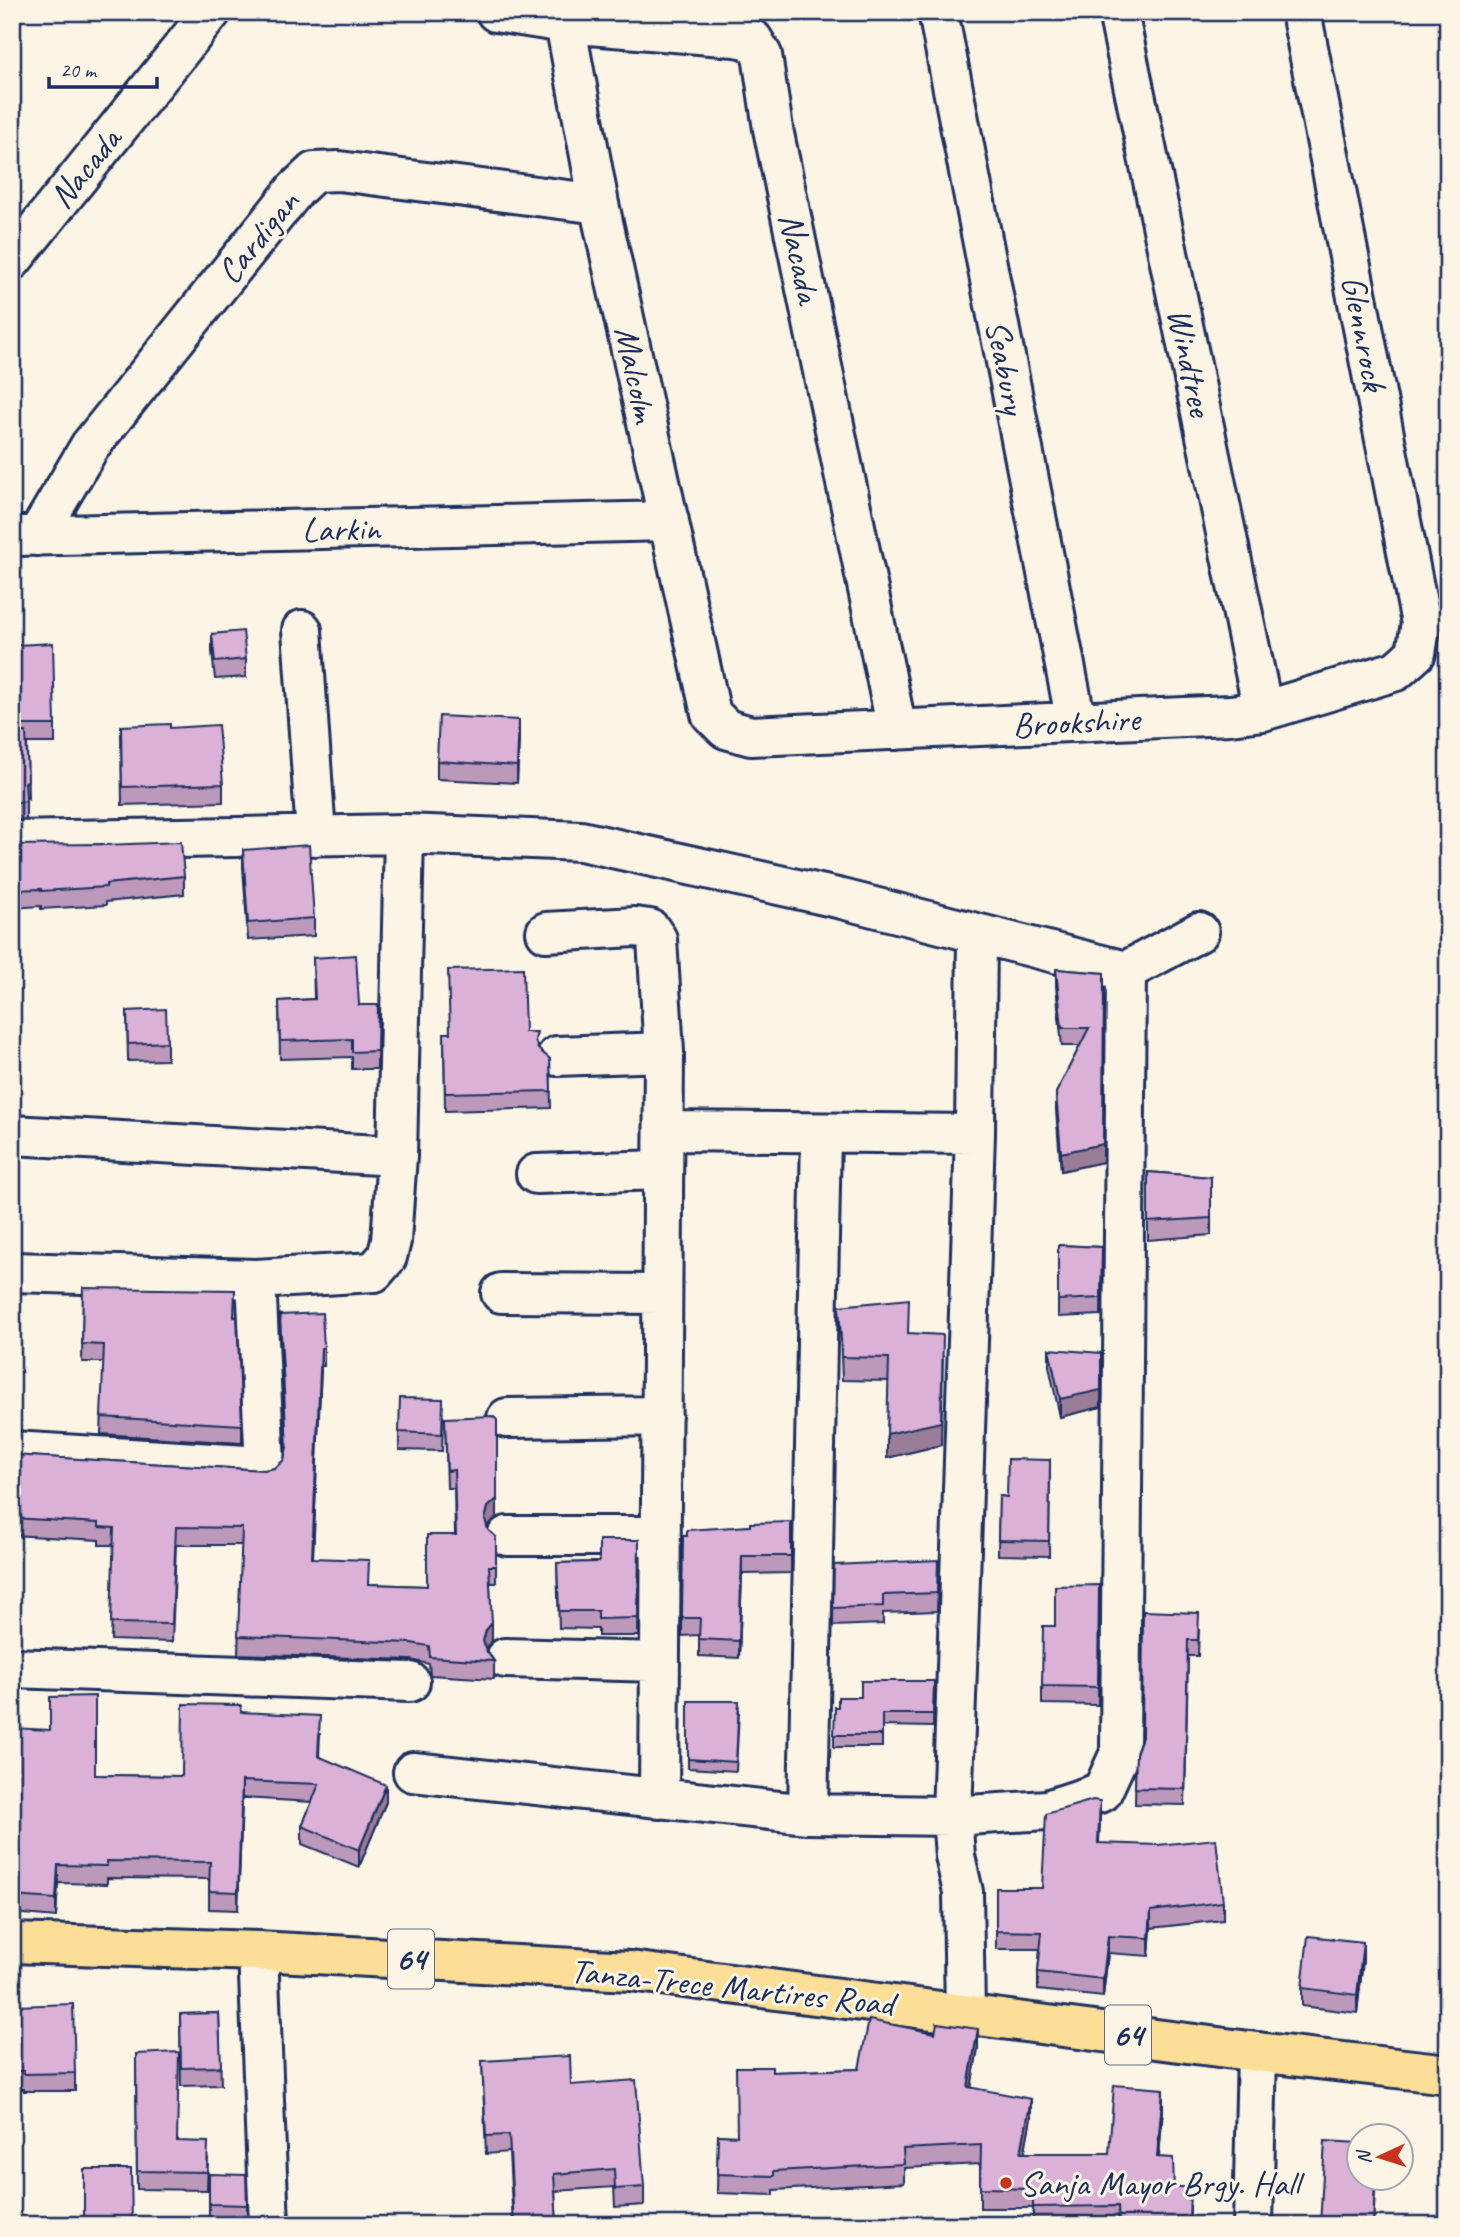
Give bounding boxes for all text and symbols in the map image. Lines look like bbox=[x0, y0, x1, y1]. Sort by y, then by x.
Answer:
scale bar bbox=[49, 46, 158, 90]
text: 20 m bbox=[60, 57, 98, 83]
street label: Nacada bbox=[39, 116, 133, 217]
street label: Cardigan bbox=[207, 180, 310, 293]
street label: Nacada bbox=[769, 209, 832, 310]
street label: Glennrock bbox=[1331, 272, 1398, 397]
street label: Windtree bbox=[1157, 304, 1224, 423]
street label: Seabury bbox=[975, 316, 1038, 421]
street label: Malcolm bbox=[604, 322, 669, 429]
street label: Larkin bbox=[302, 506, 383, 552]
street label: Brookshire bbox=[1011, 696, 1143, 748]
road number: 64 bbox=[388, 1929, 434, 1988]
street label: Tanza-Trece Martires Road bbox=[568, 1948, 901, 2027]
road number: 64 bbox=[1105, 2006, 1151, 2064]
north arrow bbox=[1344, 2122, 1414, 2192]
text: N bbox=[1351, 2148, 1376, 2165]
place label: Sanja Mayor Brgy. Hall bbox=[1020, 2161, 1305, 2206]
marker: Sanja Mayor Brgy. Hall bbox=[998, 2175, 1014, 2191]

